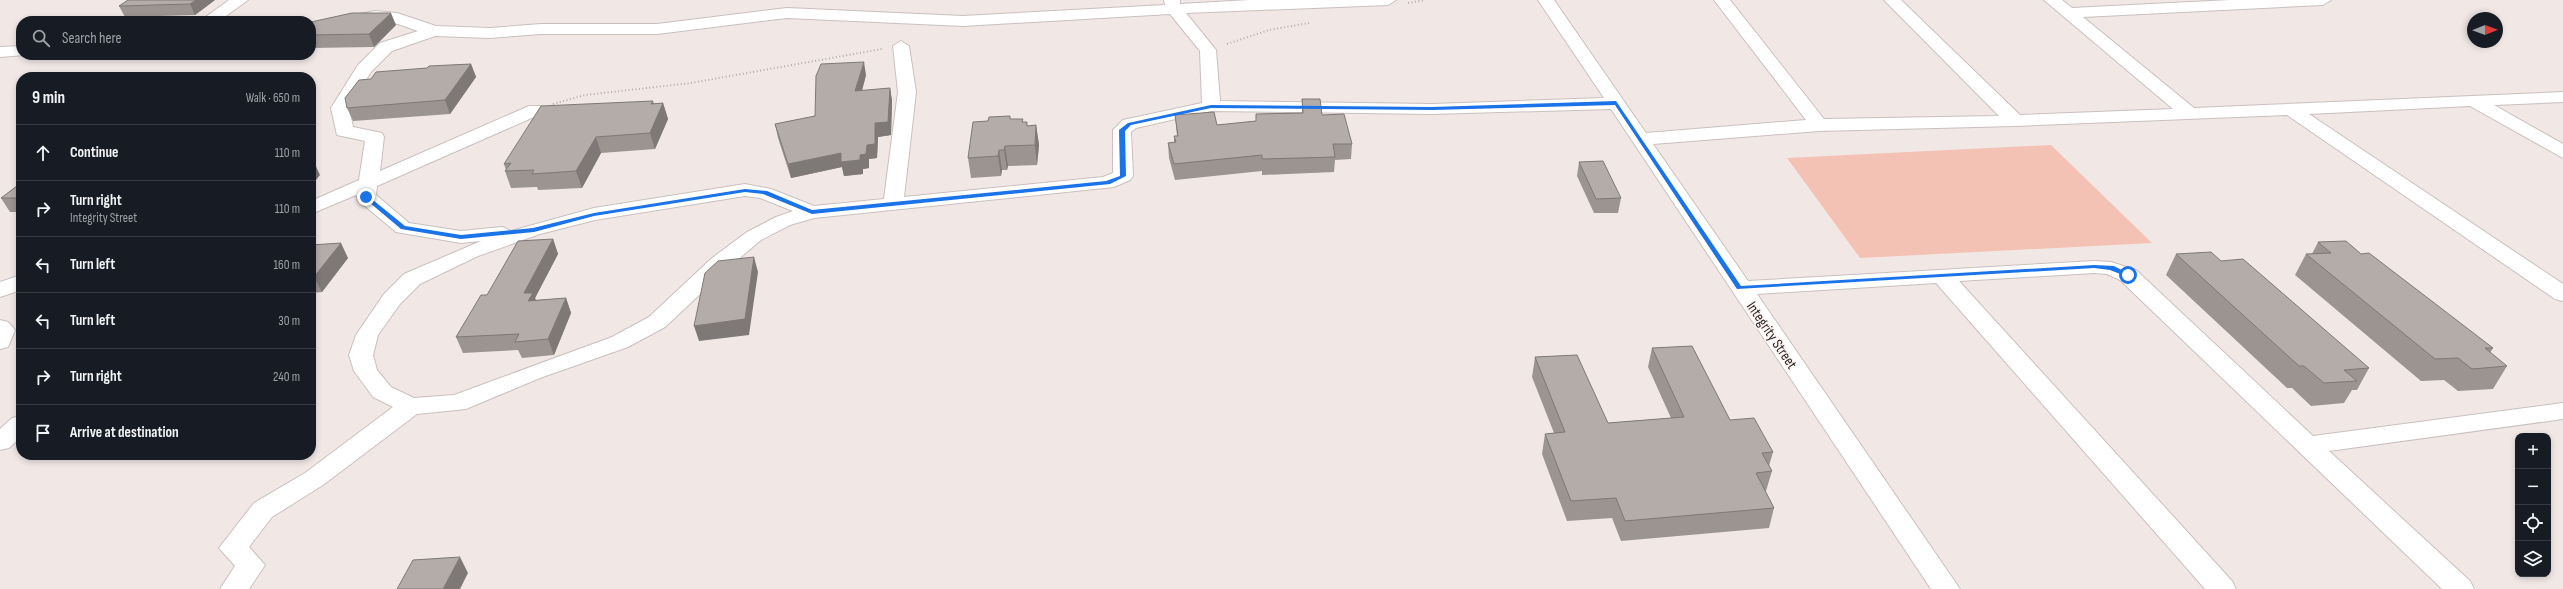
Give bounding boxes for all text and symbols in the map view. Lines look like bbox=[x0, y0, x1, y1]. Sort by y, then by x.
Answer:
north arrow bbox=[2467, 12, 2503, 48]
search box bbox=[16, 16, 316, 60]
icon: search bbox=[30, 27, 52, 49]
text: Search here bbox=[62, 29, 122, 48]
text: 9 min bbox=[32, 88, 65, 108]
text: Walk · 650 m bbox=[246, 90, 300, 106]
icon: ahead bbox=[32, 142, 54, 164]
text: Continue bbox=[70, 143, 119, 162]
text: 110 m bbox=[275, 145, 300, 161]
route end bbox=[357, 188, 375, 206]
text: Turn right bbox=[70, 191, 122, 210]
icon: right bbox=[32, 198, 54, 220]
text: 110 m bbox=[275, 201, 300, 217]
text: Integrity Street bbox=[70, 210, 137, 226]
icon: left bbox=[32, 254, 54, 276]
text: Turn left bbox=[70, 255, 115, 274]
text: 160 m bbox=[274, 257, 300, 273]
route start bbox=[2119, 266, 2137, 284]
street label: Integrity Street bbox=[1742, 298, 1801, 373]
icon: left bbox=[32, 310, 54, 332]
text: Turn left bbox=[70, 311, 115, 330]
text: 30 m bbox=[278, 313, 300, 329]
icon: right bbox=[32, 366, 54, 388]
text: Turn right bbox=[70, 367, 122, 386]
text: 240 m bbox=[273, 369, 300, 385]
icon: arrive bbox=[32, 422, 54, 444]
text: Arrive at destination bbox=[70, 423, 179, 442]
map controls bbox=[2515, 433, 2551, 577]
button: + bbox=[2515, 433, 2551, 469]
button: − bbox=[2515, 469, 2551, 505]
button: locate bbox=[2515, 505, 2551, 541]
button: layers bbox=[2515, 541, 2551, 577]

